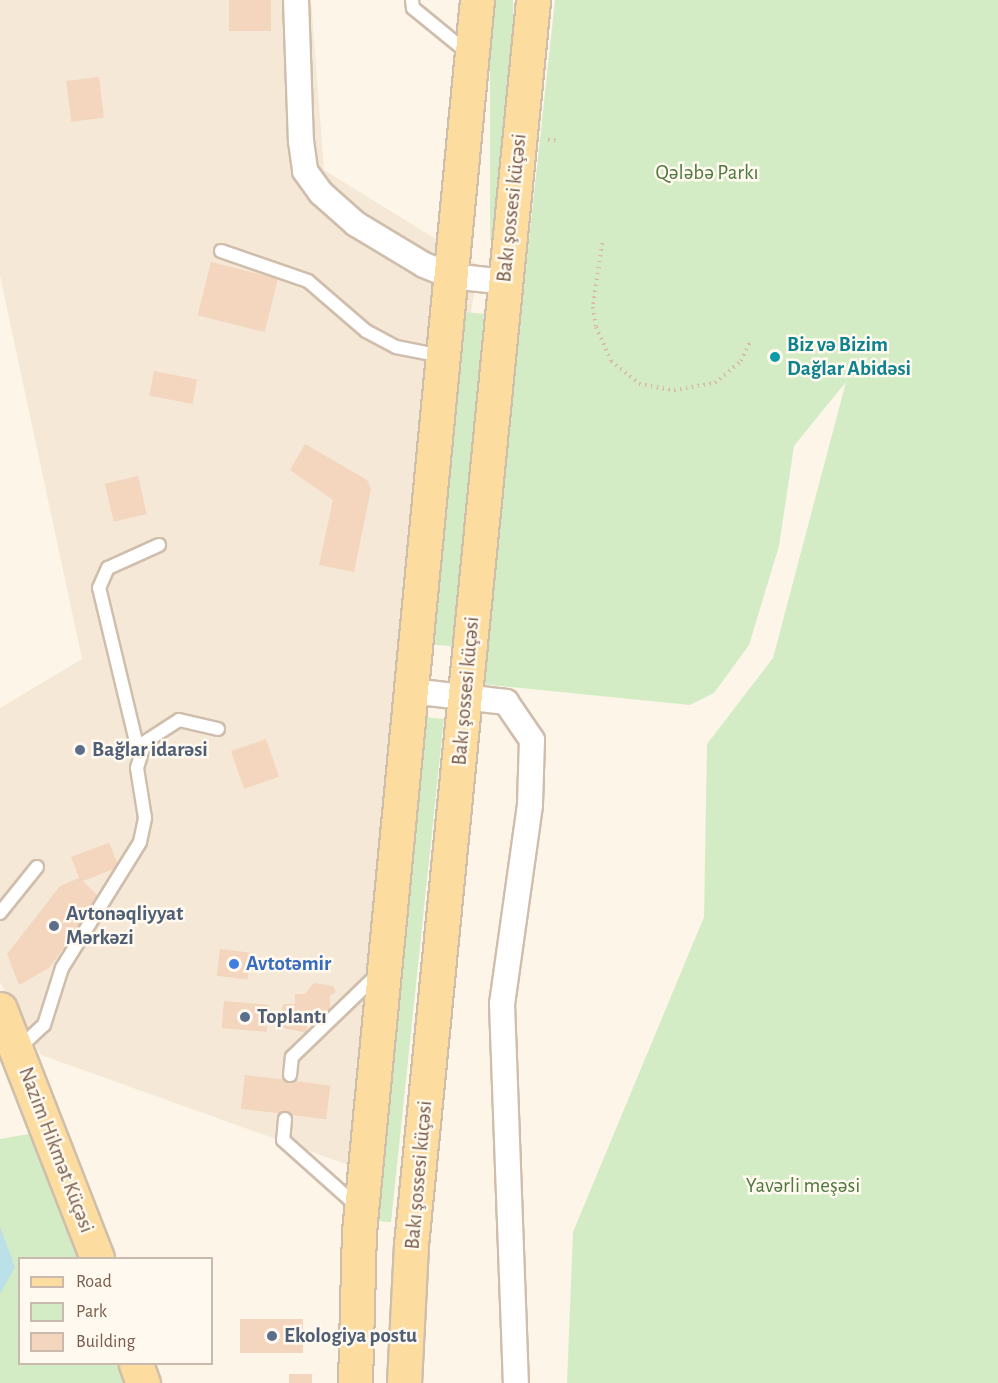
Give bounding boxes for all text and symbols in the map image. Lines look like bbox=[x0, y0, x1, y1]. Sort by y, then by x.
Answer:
street label: Bakı şossesi küçəsi bbox=[492, 132, 532, 284]
park label: Qələbə Parkı bbox=[655, 160, 759, 186]
place label: Biz və Bizim Dağlar Abidəsi bbox=[787, 332, 911, 382]
marker: Biz və Bizim Dağlar Abidəsi bbox=[768, 350, 782, 364]
street label: Bakı şossesi küçəsi bbox=[447, 615, 485, 767]
place label: Bağlar idarəsi bbox=[92, 737, 208, 763]
marker: Bağlar idarəsi bbox=[73, 743, 87, 757]
place label: Avtonəqliyyat Mərkəzi bbox=[66, 901, 183, 951]
marker: Avtonəqliyyat Mərkəzi bbox=[47, 919, 61, 933]
place label: Avtotəmir bbox=[246, 951, 331, 977]
marker: Avtotəmir bbox=[227, 957, 241, 971]
place label: Toplantı bbox=[257, 1004, 327, 1030]
marker: Toplantı bbox=[238, 1010, 252, 1024]
street label: Nazim Hikmət Küçəsi bbox=[13, 1064, 99, 1236]
street label: Bakı şossesi küçəsi bbox=[400, 1099, 438, 1251]
park label: Yavərli meşəsi bbox=[746, 1173, 860, 1199]
legend bbox=[18, 1257, 213, 1365]
text: Road bbox=[76, 1273, 112, 1291]
text: Park bbox=[76, 1303, 107, 1321]
place label: Ekologiya postu bbox=[284, 1323, 417, 1349]
marker: Ekologiya postu bbox=[265, 1329, 279, 1343]
text: Building bbox=[76, 1333, 135, 1351]

